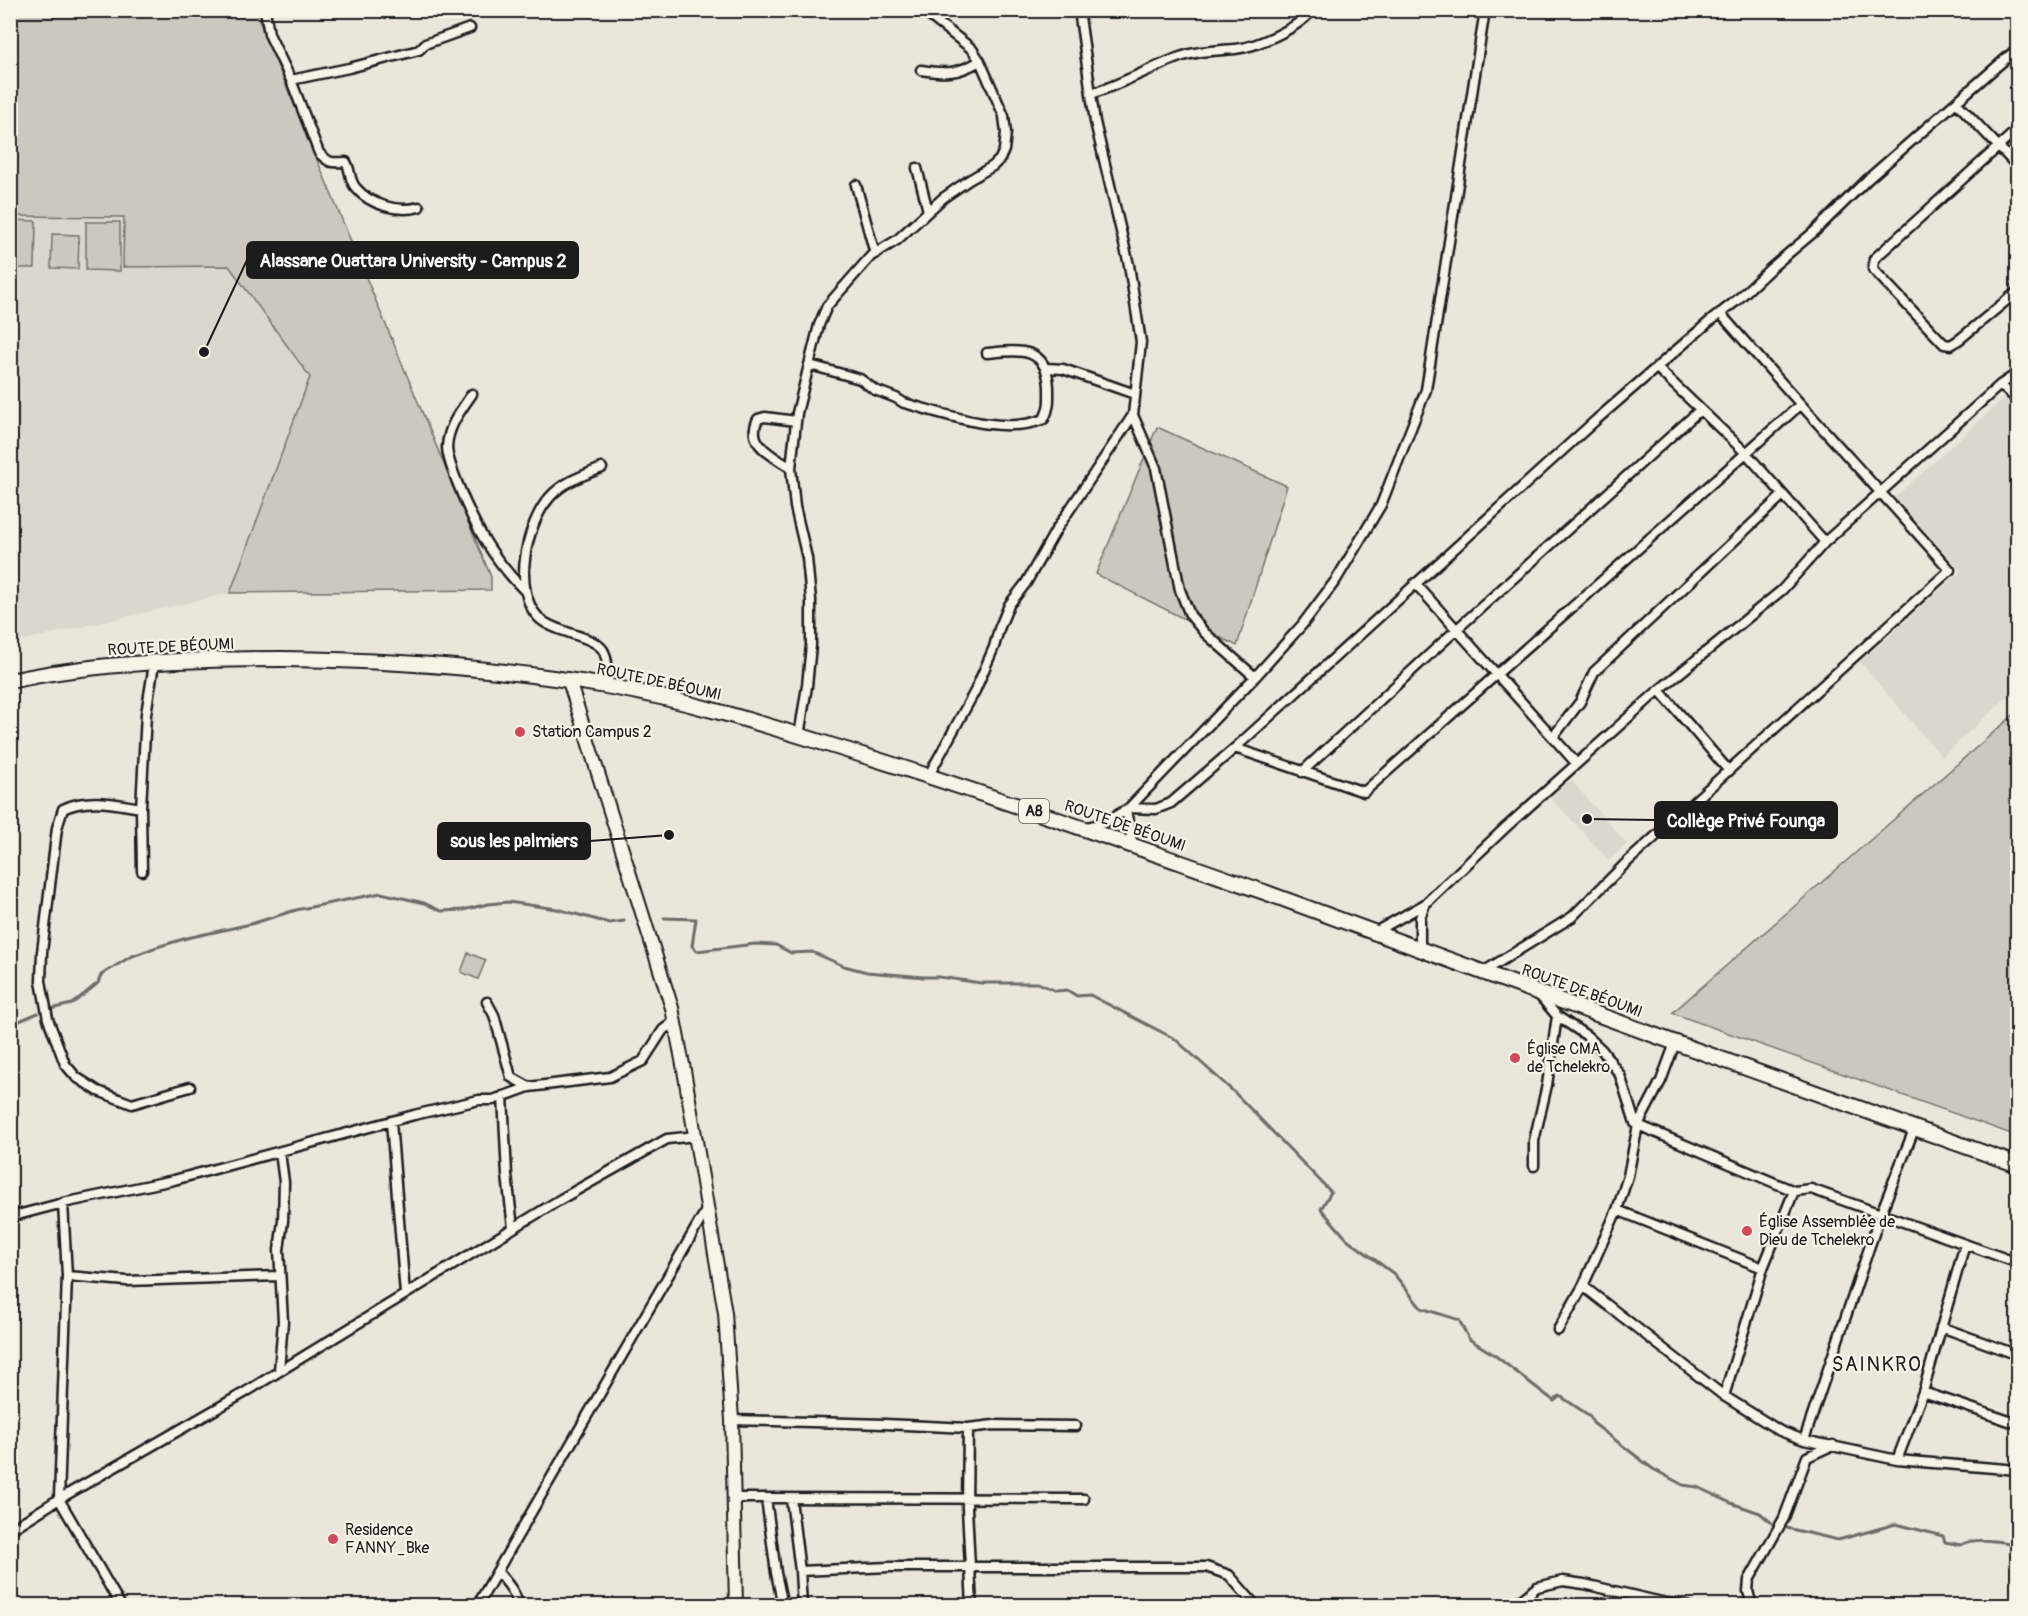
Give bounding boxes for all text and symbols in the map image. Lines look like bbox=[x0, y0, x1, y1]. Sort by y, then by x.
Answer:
callout: Alassane Ouattara University - Campus 2 bbox=[247, 242, 578, 278]
text: Alassane Ouattara University - Campus 2 bbox=[259, 250, 567, 273]
street label: ROUTE DE BÉOUMI bbox=[107, 634, 235, 660]
street label: ROUTE DE BÉOUMI bbox=[595, 659, 723, 705]
place label: Station Campus 2 bbox=[532, 722, 652, 742]
marker: Station Campus 2 bbox=[513, 725, 527, 739]
street label: ROUTE DE BÉOUMI bbox=[1062, 796, 1188, 856]
road number: A8 bbox=[1019, 799, 1049, 823]
callout: Collège Privé Founga bbox=[1655, 802, 1837, 838]
text: Collège Privé Founga bbox=[1667, 810, 1826, 833]
callout: sous les palmiers bbox=[438, 823, 590, 859]
text: sous les palmiers bbox=[450, 830, 579, 853]
street label: ROUTE DE BÉOUMI bbox=[1519, 960, 1645, 1022]
place label: Église CMA de Tchelekro bbox=[1527, 1039, 1611, 1077]
marker: Église CMA de Tchelekro bbox=[1508, 1051, 1522, 1065]
place label: Église Assemblée de Dieu de Tchelekro bbox=[1759, 1212, 1895, 1250]
marker: Église Assemblée de Dieu de Tchelekro bbox=[1740, 1224, 1754, 1238]
district label: SAINKRO bbox=[1832, 1352, 1922, 1377]
place label: Residence FANNY_Bke bbox=[345, 1520, 430, 1558]
marker: Residence FANNY_Bke bbox=[326, 1532, 340, 1546]

